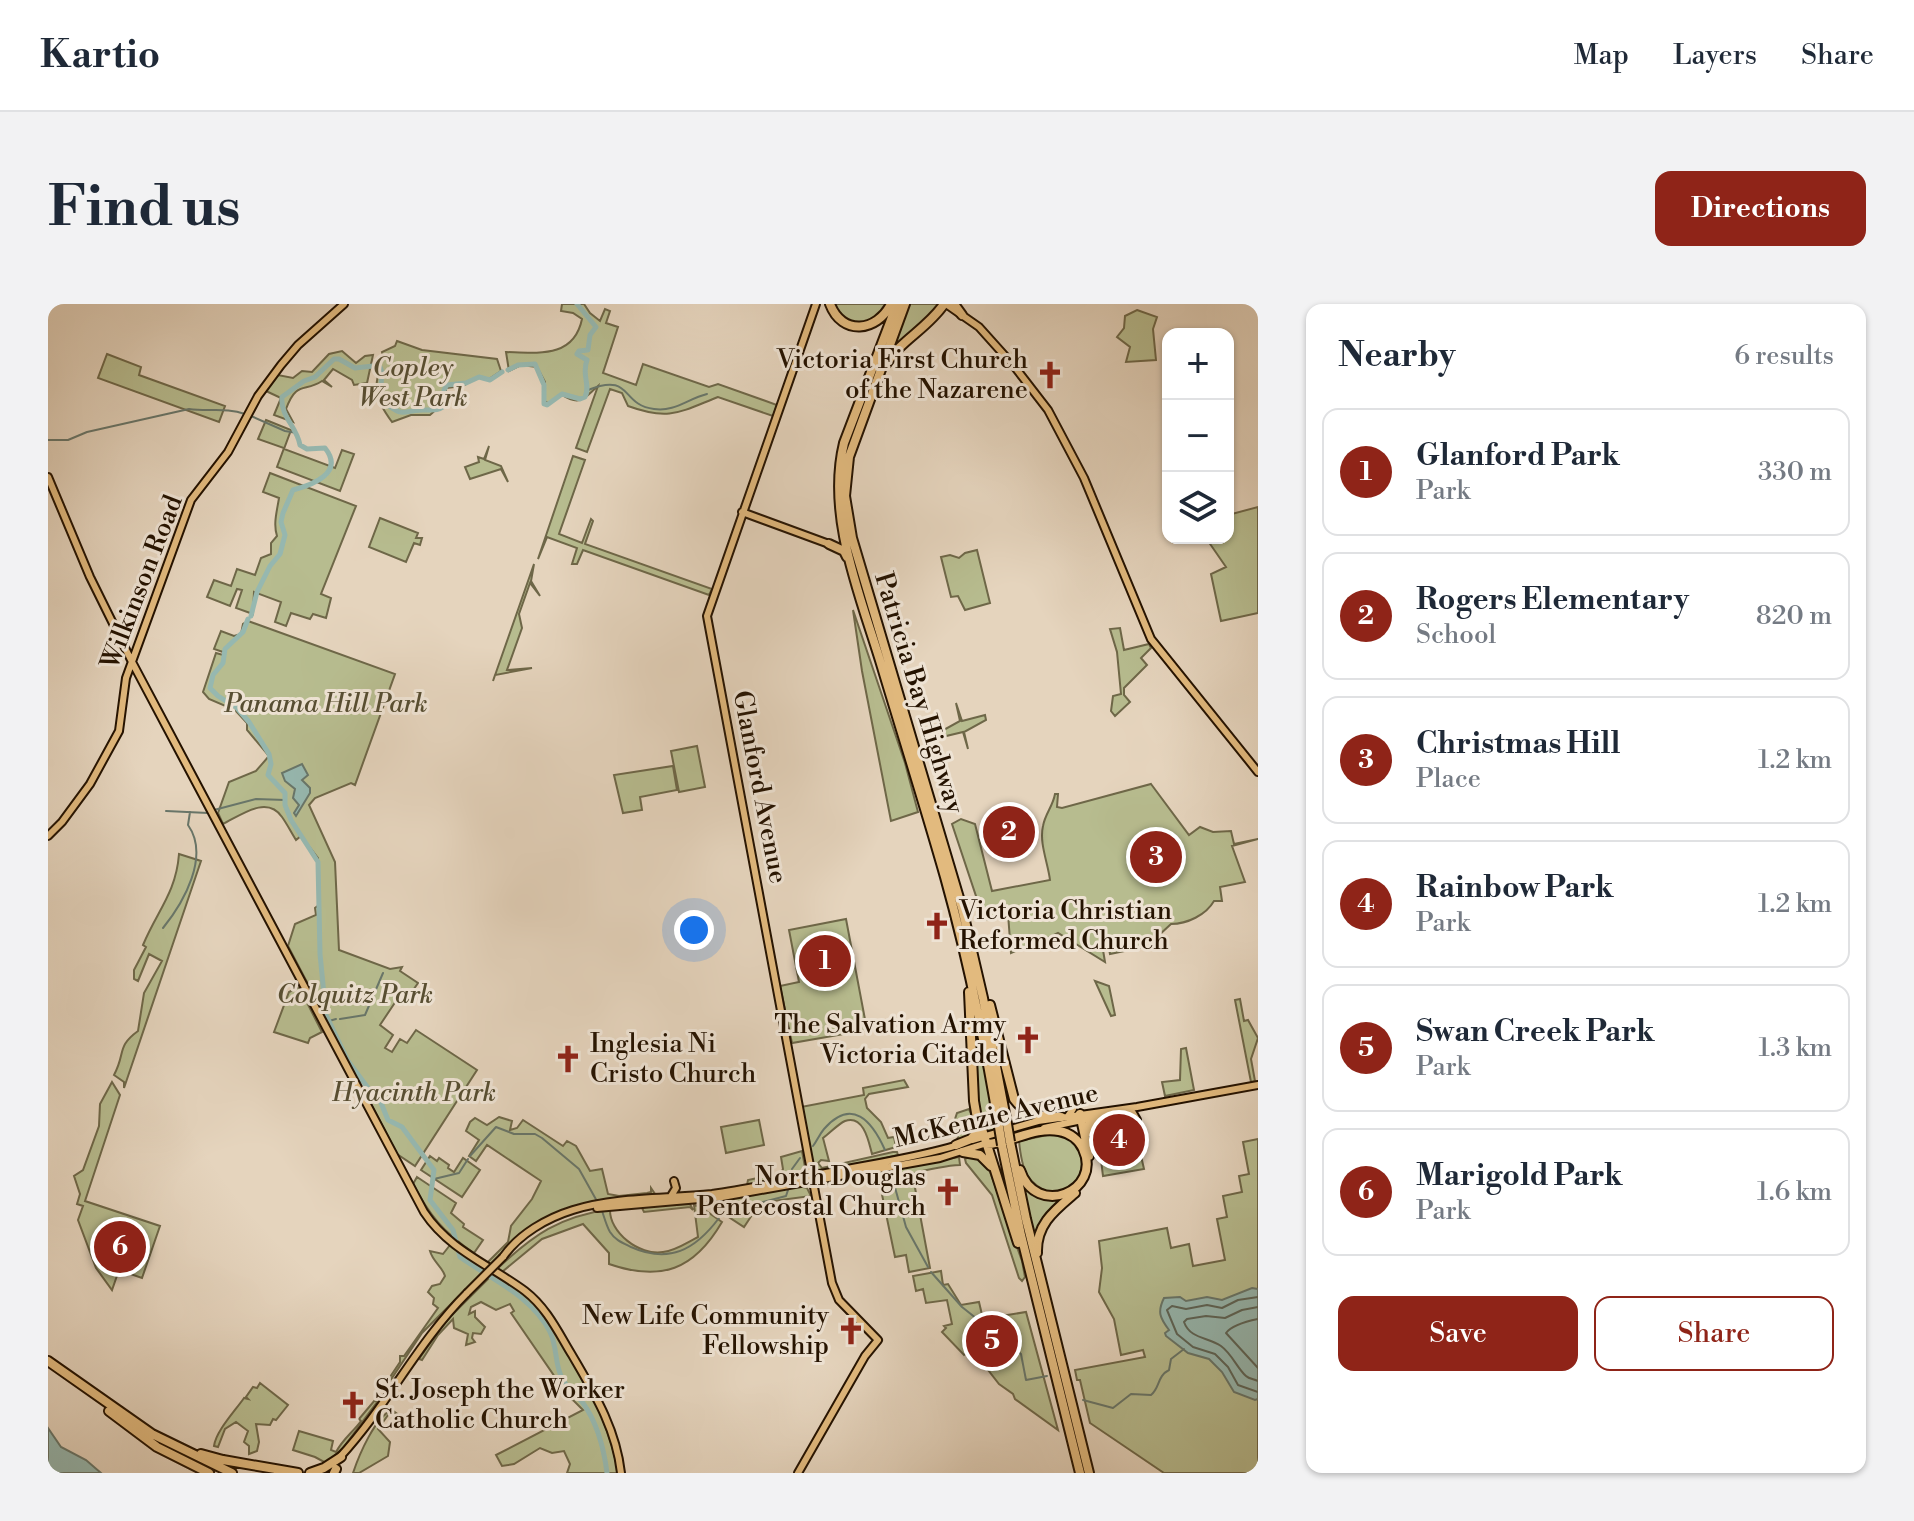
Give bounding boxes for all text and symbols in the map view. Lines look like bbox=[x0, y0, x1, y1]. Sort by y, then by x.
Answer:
text: Kartio bbox=[40, 32, 160, 79]
text: Map bbox=[1574, 38, 1629, 73]
text: Layers bbox=[1673, 38, 1757, 73]
text: Share bbox=[1801, 38, 1874, 73]
button: Directions bbox=[1655, 171, 1866, 246]
text: Find us bbox=[48, 173, 241, 243]
map controls bbox=[1162, 328, 1234, 544]
button: + bbox=[1162, 328, 1234, 400]
text: Nearby bbox=[1338, 335, 1456, 377]
text: 6 results bbox=[1734, 340, 1834, 372]
place label: Victoria First Church of the Nazarene bbox=[776, 344, 1028, 406]
park label: Copley West Park bbox=[358, 352, 468, 414]
church icon: Victoria First Church of the Nazarene bbox=[1035, 360, 1065, 390]
button: − bbox=[1162, 400, 1234, 472]
text: Glanford Park bbox=[1416, 437, 1620, 475]
text: 1 bbox=[1360, 456, 1372, 488]
text: 330 m bbox=[1758, 456, 1832, 488]
button: layers bbox=[1162, 472, 1234, 544]
text: Park bbox=[1416, 475, 1470, 507]
street label: Wilkinson Road bbox=[94, 490, 190, 674]
street label: Patricia Bay Highway bbox=[867, 569, 971, 818]
text: Rogers Elementary bbox=[1416, 581, 1689, 619]
text: 2 bbox=[1358, 600, 1374, 632]
text: 820 m bbox=[1756, 600, 1832, 632]
text: School bbox=[1416, 619, 1496, 651]
park label: Panama Hill Park bbox=[223, 688, 428, 720]
street label: Glanford Avenue bbox=[726, 688, 794, 886]
text: Christmas Hill bbox=[1416, 725, 1620, 763]
text: 3 bbox=[1358, 744, 1374, 776]
text: 1.2 km bbox=[1758, 744, 1832, 776]
text: Place bbox=[1416, 763, 1481, 795]
pin: 2 bbox=[983, 802, 1035, 862]
pin: 3 bbox=[1130, 827, 1182, 887]
text: Rainbow Park bbox=[1416, 869, 1614, 907]
text: 4 bbox=[1357, 888, 1375, 920]
text: 1.2 km bbox=[1758, 888, 1832, 920]
place label: Victoria Christian Reformed Church bbox=[958, 895, 1172, 957]
text: Park bbox=[1416, 907, 1470, 939]
your location bbox=[674, 910, 714, 950]
church icon: Victoria Christian Reformed Church bbox=[922, 911, 952, 941]
pin: 1 bbox=[799, 931, 851, 991]
park label: Colquitz Park bbox=[277, 979, 433, 1011]
place label: The Salvation Army Victoria Citadel bbox=[774, 1009, 1006, 1071]
text: Swan Creek Park bbox=[1416, 1013, 1654, 1051]
church icon: The Salvation Army Victoria Citadel bbox=[1013, 1025, 1043, 1055]
place label: Inglesia Ni Cristo Church bbox=[590, 1028, 756, 1090]
text: 5 bbox=[1358, 1032, 1374, 1064]
text: 1.3 km bbox=[1758, 1032, 1832, 1064]
church icon: Inglesia Ni Cristo Church bbox=[553, 1044, 583, 1074]
text: Park bbox=[1416, 1051, 1470, 1083]
park label: Hyacinth Park bbox=[331, 1077, 496, 1109]
street label: McKenzie Avenue bbox=[891, 1077, 1101, 1155]
pin: 4 bbox=[1093, 1110, 1145, 1170]
text: Marigold Park bbox=[1416, 1157, 1623, 1195]
place label: North Douglas Pentecostal Church bbox=[696, 1161, 926, 1223]
text: 6 bbox=[1358, 1176, 1374, 1208]
text: 1.6 km bbox=[1757, 1176, 1832, 1208]
church icon: North Douglas Pentecostal Church bbox=[933, 1177, 963, 1207]
text: Park bbox=[1416, 1195, 1470, 1227]
pin: 6 bbox=[94, 1217, 146, 1277]
button: Save bbox=[1338, 1296, 1578, 1371]
button: Share bbox=[1594, 1296, 1834, 1371]
place label: New Life Community Fellowship bbox=[582, 1300, 829, 1362]
pin: 5 bbox=[966, 1311, 1018, 1371]
church icon: New Life Community Fellowship bbox=[836, 1316, 866, 1346]
place label: St. Joseph the Worker Catholic Church bbox=[375, 1374, 625, 1436]
church icon: St. Joseph the Worker Catholic Church bbox=[338, 1390, 368, 1420]

